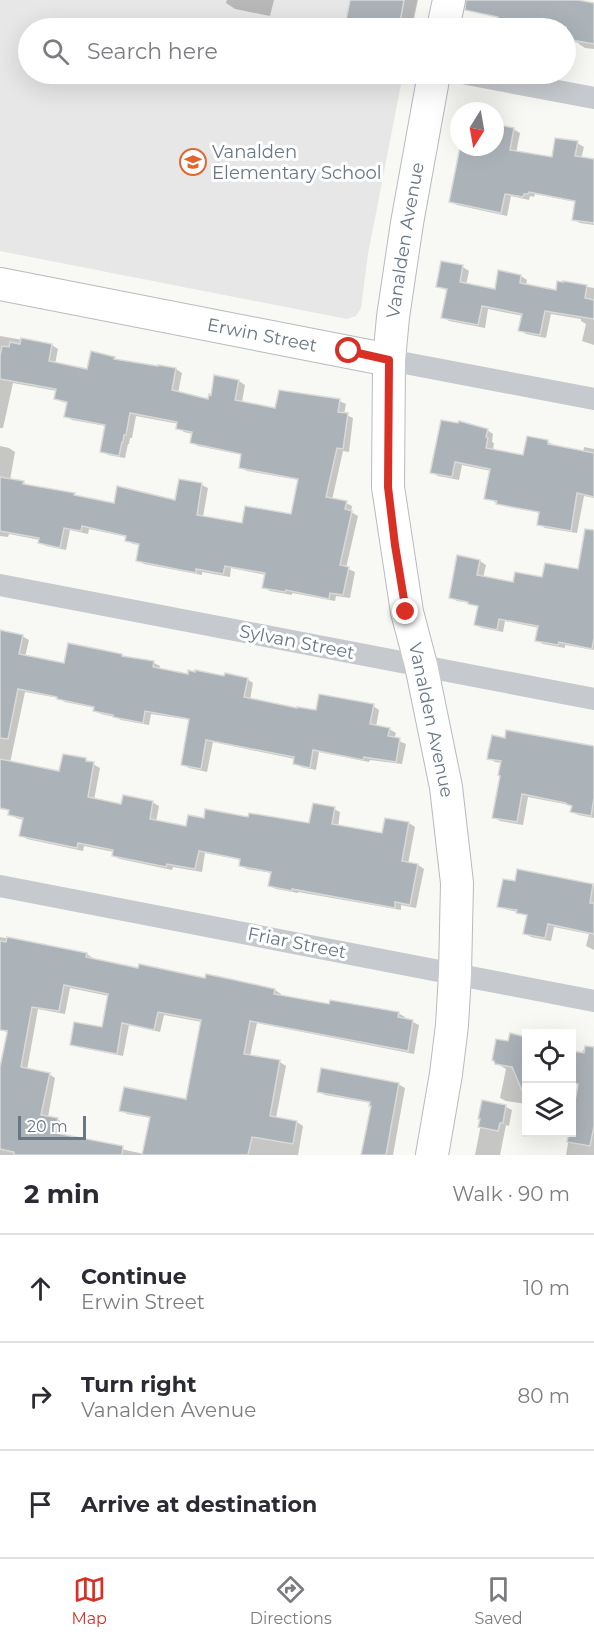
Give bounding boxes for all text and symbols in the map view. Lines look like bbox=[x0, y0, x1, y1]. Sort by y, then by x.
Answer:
search box bbox=[18, 18, 576, 84]
icon: search bbox=[39, 35, 72, 68]
text: Search here bbox=[87, 38, 218, 65]
north arrow bbox=[450, 102, 504, 156]
place label: Vanalden Elementary School bbox=[212, 141, 382, 184]
school or university icon: Vanalden Elementary School bbox=[178, 147, 208, 177]
street label: Vanalden Avenue bbox=[382, 160, 429, 320]
street label: Erwin Street bbox=[205, 314, 319, 357]
route start bbox=[335, 337, 361, 363]
route end bbox=[392, 598, 418, 624]
street label: Sylvan Street bbox=[237, 620, 357, 664]
street label: Vanalden Avenue bbox=[404, 641, 458, 800]
street label: Friar Street bbox=[246, 923, 348, 963]
map controls bbox=[522, 1029, 576, 1137]
button: locate bbox=[522, 1029, 576, 1083]
button: layers bbox=[522, 1083, 576, 1137]
scale bar bbox=[18, 1113, 86, 1140]
text: 20 m bbox=[27, 1117, 68, 1136]
text: 2 min bbox=[24, 1178, 100, 1210]
text: Walk · 90 m bbox=[452, 1182, 570, 1206]
text: Continue bbox=[81, 1263, 187, 1290]
icon: ahead bbox=[24, 1272, 57, 1305]
text: 10 m bbox=[523, 1276, 570, 1300]
text: Erwin Street bbox=[81, 1290, 205, 1314]
text: Turn right bbox=[81, 1371, 196, 1398]
icon: right bbox=[24, 1380, 57, 1413]
text: 80 m bbox=[518, 1384, 570, 1408]
text: Vanalden Avenue bbox=[81, 1398, 256, 1422]
icon: arrive bbox=[24, 1488, 57, 1521]
text: Arrive at destination bbox=[81, 1491, 317, 1518]
tab: Map bbox=[71, 1573, 107, 1628]
tab: Directions bbox=[250, 1573, 332, 1628]
tab: Saved bbox=[475, 1573, 523, 1628]

